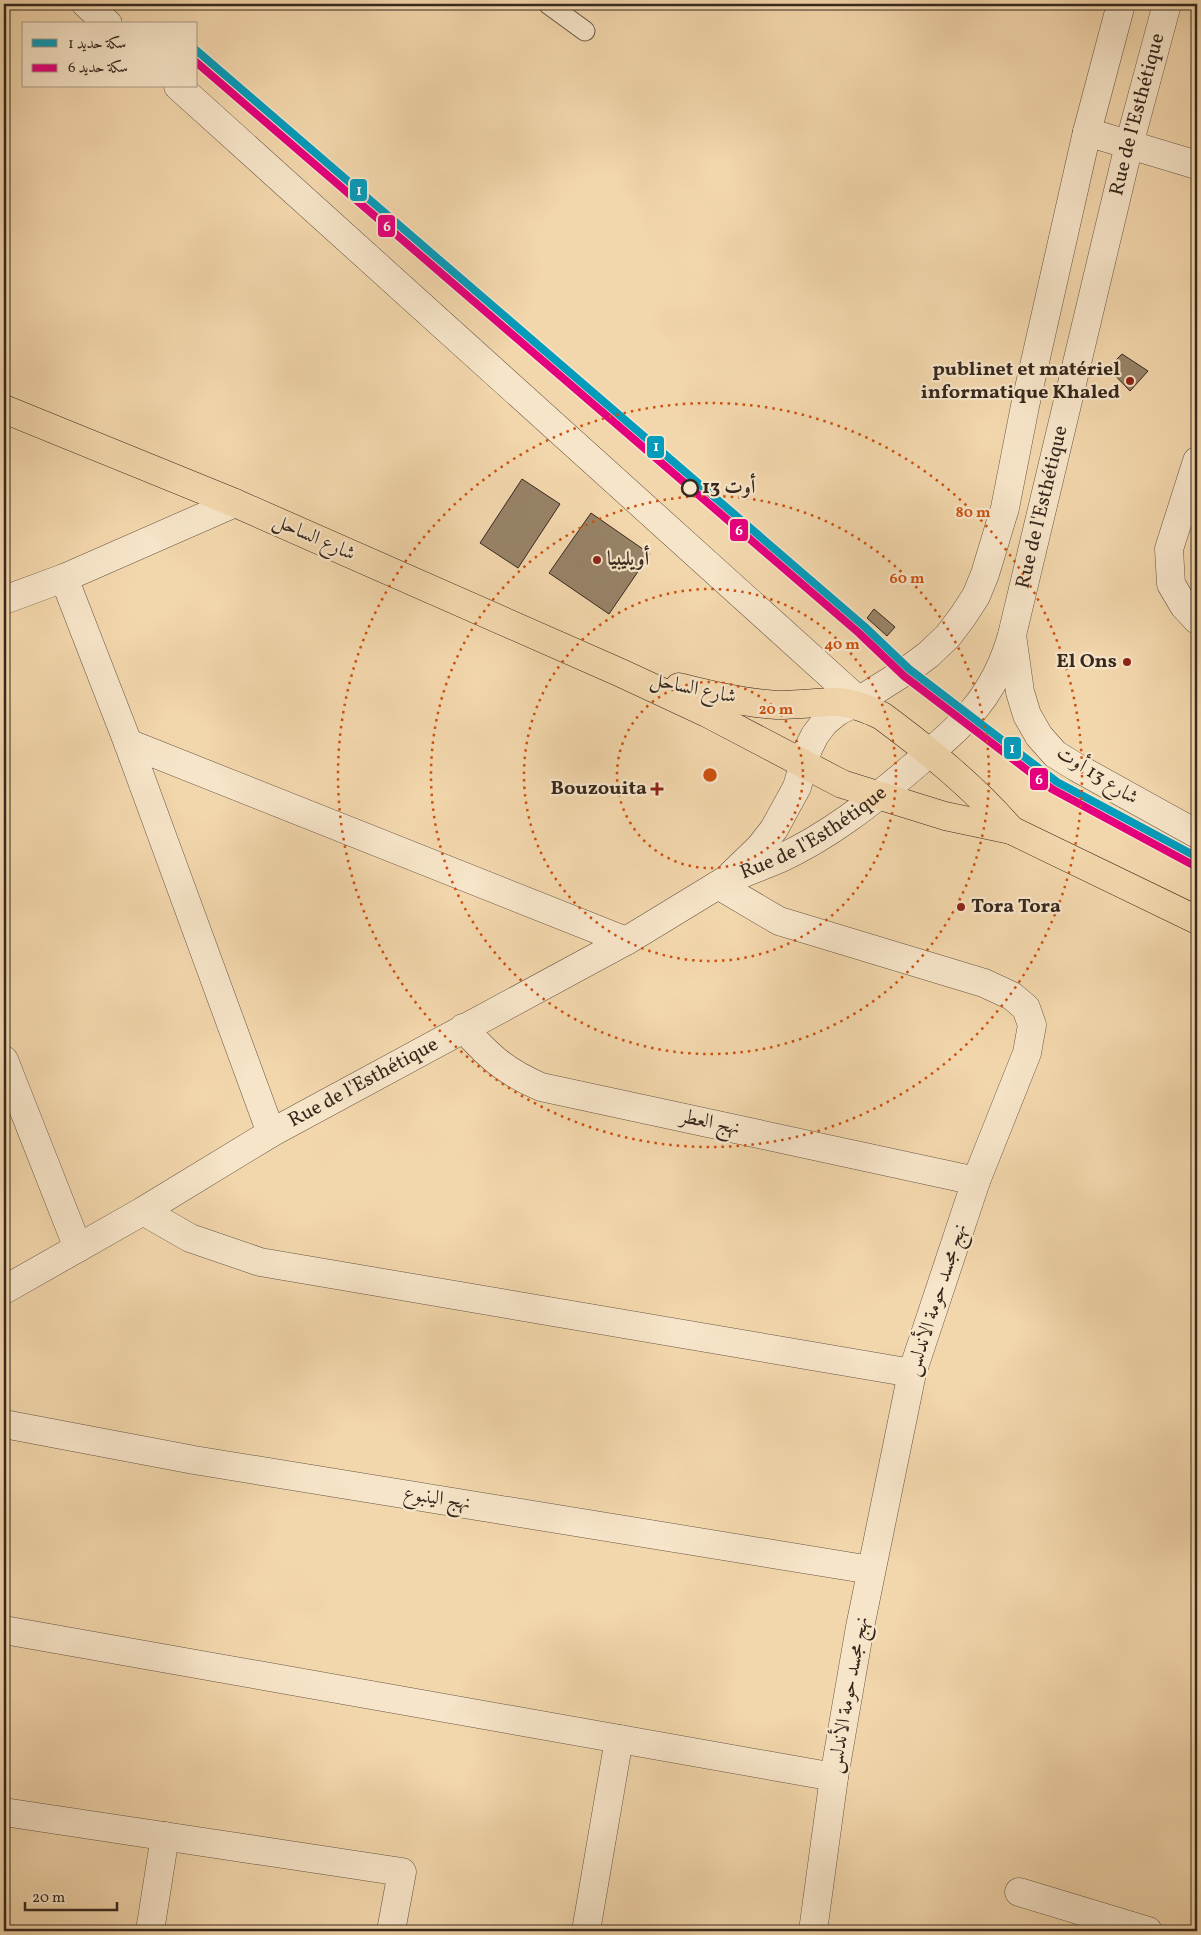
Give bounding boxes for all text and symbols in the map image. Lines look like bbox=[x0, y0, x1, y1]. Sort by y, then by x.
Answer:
legend bbox=[22, 22, 198, 88]
street label: Rue de l'Esthétique bbox=[1103, 30, 1172, 199]
text: سكة حديد 1 bbox=[68, 34, 126, 55]
text: سكة حديد 6 bbox=[68, 58, 128, 79]
line badge: 1 bbox=[349, 178, 368, 202]
text: 1 bbox=[356, 182, 362, 201]
line badge: 6 bbox=[377, 214, 396, 238]
text: 6 bbox=[383, 218, 391, 237]
place label: publinet et matériel informatique Khaled bbox=[921, 356, 1120, 407]
marker: publinet et matériel informatique Khaled bbox=[1124, 375, 1136, 387]
street label: Rue de l'Esthétique bbox=[1010, 423, 1076, 591]
line badge: 1 bbox=[646, 435, 665, 459]
text: 1 bbox=[653, 438, 659, 457]
place label: 13 أوت bbox=[702, 473, 756, 502]
marker: 13 أوت bbox=[681, 479, 699, 497]
text: 80 m bbox=[956, 503, 991, 524]
street label: شارع الساحل bbox=[268, 507, 360, 570]
line badge: 6 bbox=[729, 518, 749, 542]
text: 6 bbox=[735, 522, 743, 541]
place label: أويليبيا bbox=[607, 545, 649, 574]
marker: أويليبيا bbox=[591, 554, 603, 566]
text: 60 m bbox=[890, 569, 925, 590]
text: 40 m bbox=[824, 635, 860, 656]
place label: El Ons bbox=[1056, 648, 1117, 676]
marker: El Ons bbox=[1121, 656, 1133, 668]
street label: شارع الساحل bbox=[647, 666, 739, 714]
text: 20 m bbox=[759, 700, 794, 721]
line badge: 1 bbox=[1003, 736, 1022, 760]
street label: شارع 13 أوت bbox=[1050, 738, 1144, 814]
text: 1 bbox=[1009, 740, 1015, 759]
centre of rings bbox=[701, 766, 719, 784]
line badge: 6 bbox=[1029, 767, 1049, 791]
text: 6 bbox=[1035, 771, 1043, 790]
place label: Bouzouita bbox=[551, 775, 647, 803]
street label: Rue de l'Esthétique bbox=[736, 780, 893, 887]
marker: Bouzouita bbox=[651, 783, 663, 795]
place label: Tora Tora bbox=[971, 893, 1061, 921]
marker: Tora Tora bbox=[955, 901, 967, 913]
street label: Rue de l'Esthétique bbox=[284, 1031, 444, 1135]
street label: نهج العطر bbox=[675, 1103, 742, 1145]
street label: نهج مجسد حومة الأندلس bbox=[896, 1219, 977, 1381]
street label: نهج الينبوع bbox=[401, 1480, 473, 1520]
street label: نهج مجسد حومة الأندلس bbox=[818, 1614, 879, 1776]
scale bar bbox=[25, 1880, 118, 1912]
text: 20 m bbox=[32, 1888, 65, 1909]

